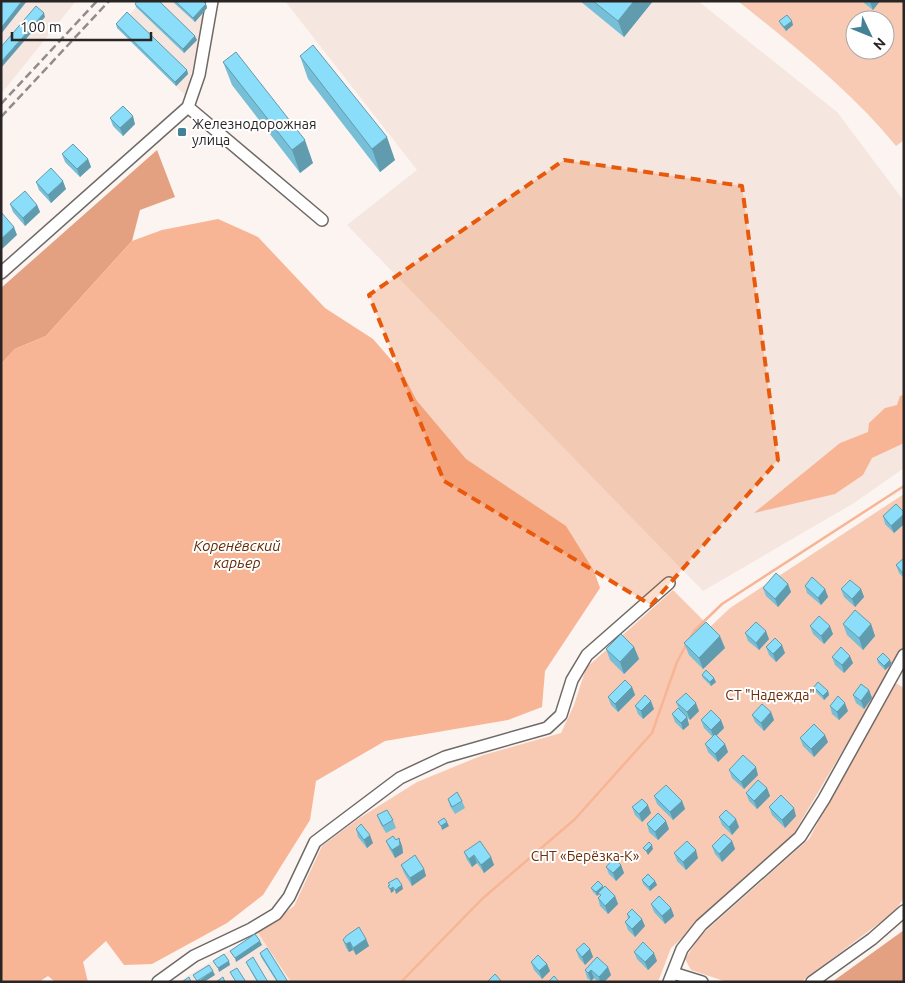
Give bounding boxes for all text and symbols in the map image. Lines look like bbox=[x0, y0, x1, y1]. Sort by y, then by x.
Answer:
scale bar bbox=[12, 10, 151, 42]
north arrow bbox=[845, 10, 895, 60]
text: 100 m bbox=[20, 18, 62, 35]
text: N bbox=[870, 35, 889, 53]
place label: Железнодорожная улица bbox=[192, 116, 317, 148]
marker: Железнодорожная улица bbox=[176, 126, 188, 138]
water label: Коренёвский карьер bbox=[193, 537, 281, 571]
park label: СТ "Надежда" bbox=[725, 687, 815, 703]
park label: СНТ «Берёзка-К» bbox=[531, 848, 640, 864]

